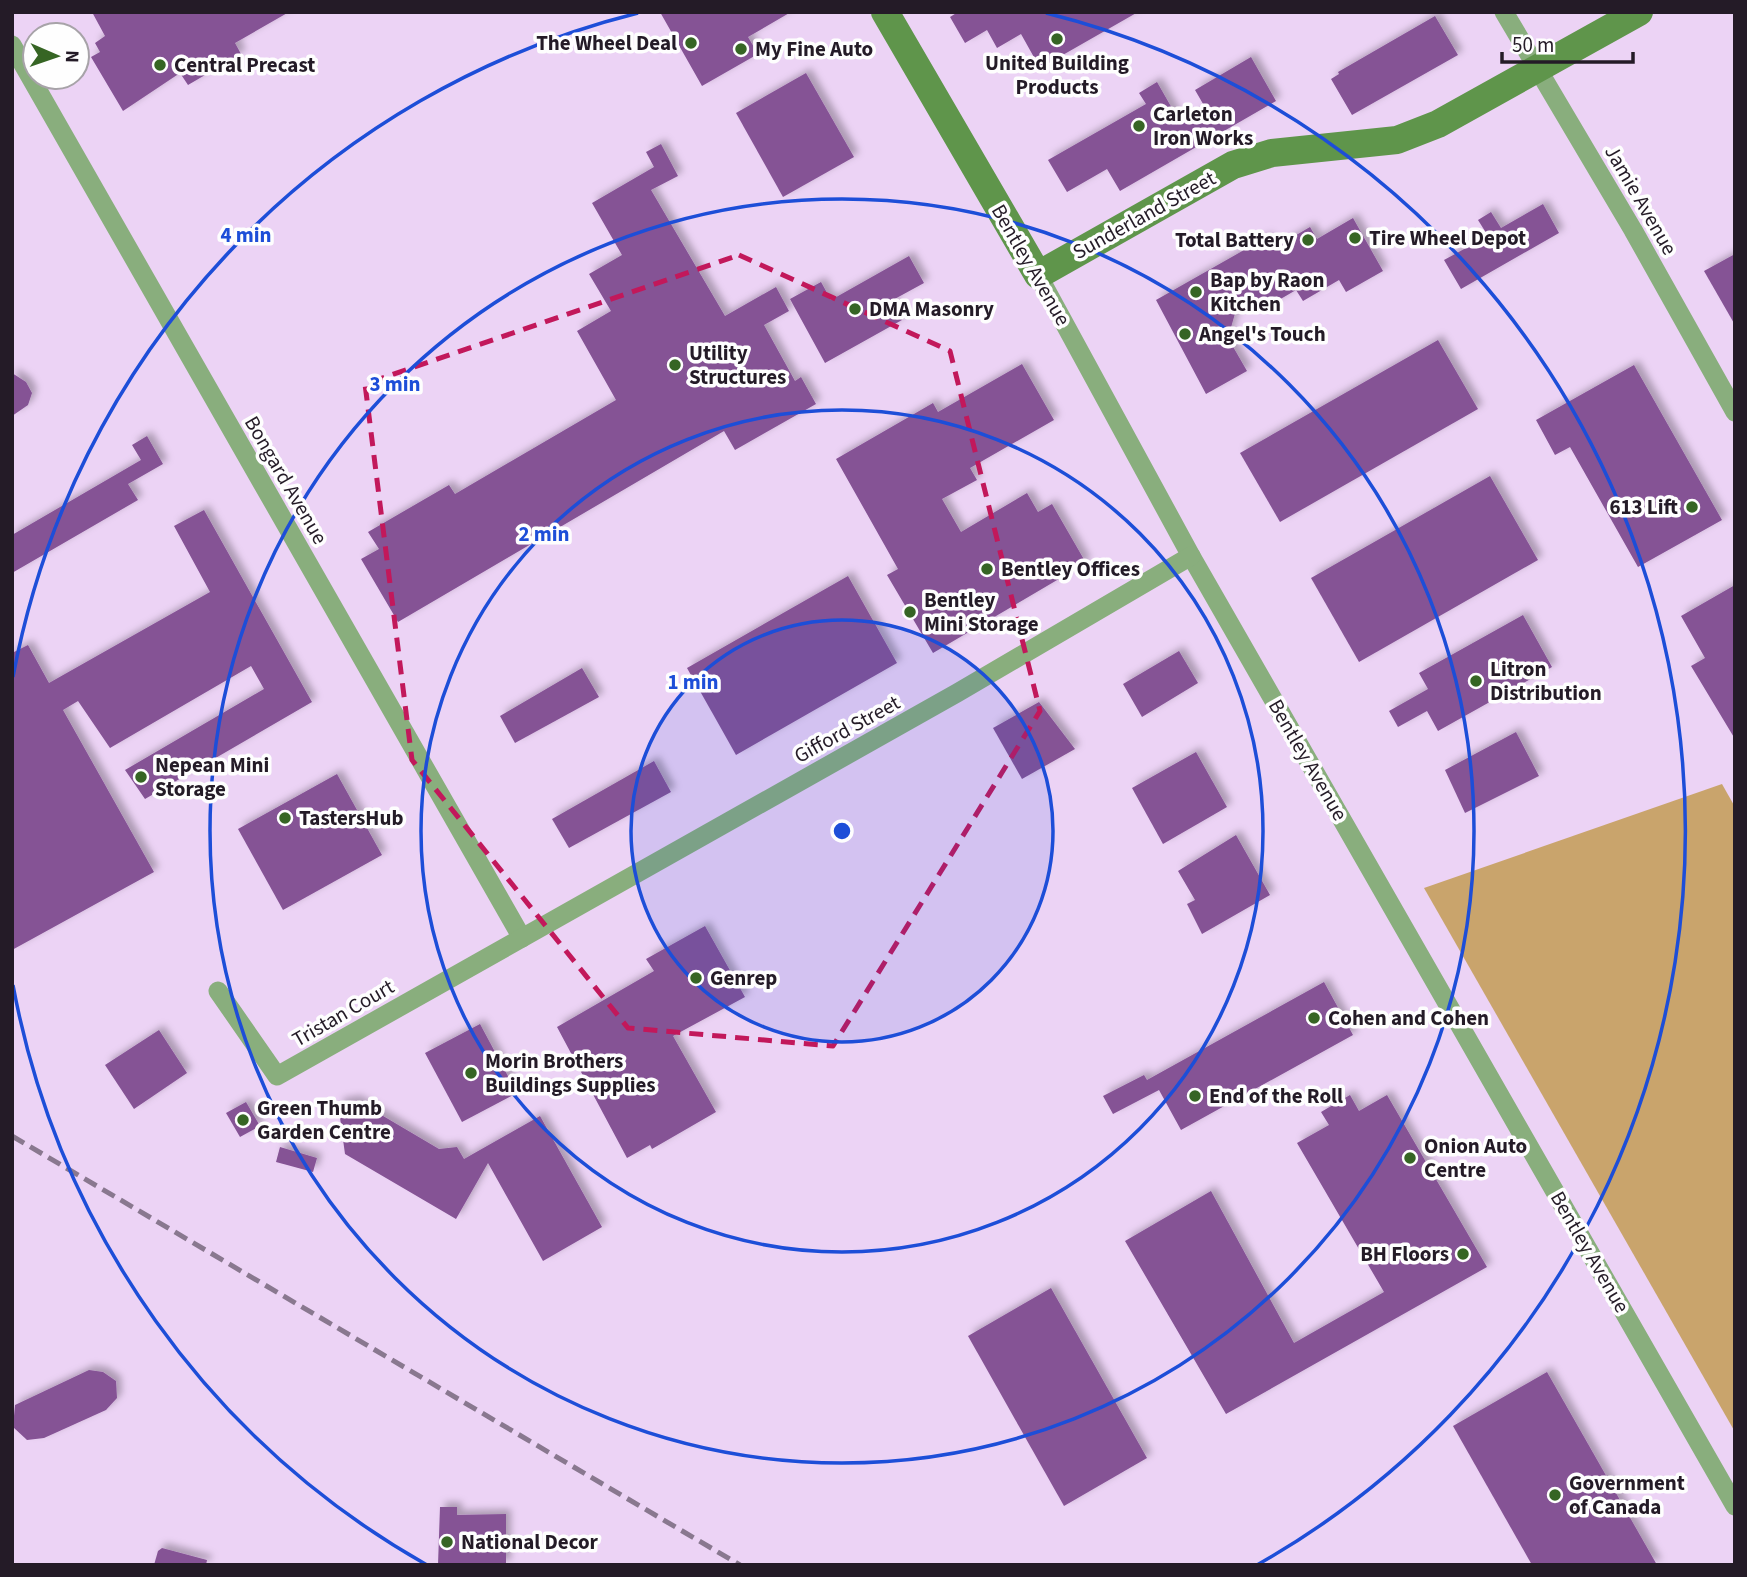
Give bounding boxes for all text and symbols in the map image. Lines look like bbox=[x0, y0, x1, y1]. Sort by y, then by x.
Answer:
north arrow bbox=[21, 21, 91, 91]
scale bar bbox=[1502, 21, 1633, 65]
place label: The Wheel Deal bbox=[536, 28, 677, 58]
text: 50 m bbox=[1512, 30, 1554, 60]
marker: United Building Products bbox=[1049, 31, 1065, 47]
place label: My Fine Auto bbox=[755, 34, 873, 64]
marker: The Wheel Deal bbox=[683, 35, 699, 51]
marker: My Fine Auto bbox=[733, 41, 749, 57]
place label: United Building Products bbox=[985, 48, 1129, 102]
text: N bbox=[58, 50, 85, 63]
place label: Central Precast bbox=[174, 50, 315, 80]
marker: Central Precast bbox=[152, 57, 168, 73]
place label: Carleton Iron Works bbox=[1153, 99, 1253, 153]
marker: Carleton Iron Works bbox=[1131, 118, 1147, 134]
street label: Jamie Avenue bbox=[1597, 139, 1685, 261]
street label: Sunderland Street bbox=[1067, 163, 1221, 267]
street label: Bentley Avenue bbox=[984, 199, 1078, 331]
text: 4 min bbox=[220, 220, 272, 250]
place label: Tire Wheel Depot bbox=[1369, 223, 1526, 253]
place label: Total Battery bbox=[1175, 225, 1294, 255]
marker: Tire Wheel Depot bbox=[1347, 230, 1363, 246]
marker: Total Battery bbox=[1300, 232, 1316, 248]
place label: Bap by Raon Kitchen bbox=[1210, 265, 1324, 319]
marker: Bap by Raon Kitchen bbox=[1188, 284, 1204, 300]
place label: DMA Masonry bbox=[869, 294, 994, 324]
marker: DMA Masonry bbox=[847, 301, 863, 317]
place label: Angel's Touch bbox=[1198, 319, 1326, 349]
marker: Angel's Touch bbox=[1177, 326, 1193, 342]
place label: Utility Structures bbox=[689, 338, 786, 392]
marker: Utility Structures bbox=[667, 357, 683, 373]
text: 3 min bbox=[369, 369, 421, 399]
street label: Bongard Avenue bbox=[237, 410, 335, 550]
place label: 613 Lift bbox=[1609, 492, 1679, 522]
marker: 613 Lift bbox=[1684, 499, 1700, 515]
text: 2 min bbox=[518, 519, 570, 549]
place label: Bentley Offices bbox=[1001, 554, 1140, 584]
marker: Bentley Offices bbox=[979, 561, 995, 577]
place label: Bentley Mini Storage bbox=[924, 585, 1039, 639]
marker: Bentley Mini Storage bbox=[902, 604, 918, 620]
place label: Litron Distribution bbox=[1490, 654, 1602, 708]
text: 1 min bbox=[667, 667, 719, 697]
marker: Litron Distribution bbox=[1468, 673, 1484, 689]
street label: Gifford Street bbox=[789, 688, 905, 770]
street label: Bentley Avenue bbox=[1261, 694, 1355, 826]
place label: Nepean Mini Storage bbox=[155, 750, 269, 804]
marker: Nepean Mini Storage bbox=[133, 769, 149, 785]
place label: TastersHub bbox=[299, 803, 403, 833]
marker: TastersHub bbox=[277, 810, 293, 826]
centre of rings bbox=[830, 819, 854, 843]
place label: Genrep bbox=[710, 963, 777, 993]
marker: Genrep bbox=[688, 970, 704, 986]
street label: Tristan Court bbox=[286, 972, 400, 1054]
place label: Cohen and Cohen bbox=[1328, 1003, 1489, 1033]
marker: Cohen and Cohen bbox=[1306, 1010, 1322, 1026]
place label: Morin Brothers Buildings Supplies bbox=[485, 1046, 656, 1100]
marker: Morin Brothers Buildings Supplies bbox=[463, 1065, 479, 1081]
place label: End of the Roll bbox=[1209, 1081, 1343, 1111]
marker: End of the Roll bbox=[1187, 1088, 1203, 1104]
place label: Green Thumb Garden Centre bbox=[257, 1093, 391, 1147]
marker: Green Thumb Garden Centre bbox=[235, 1112, 251, 1128]
place label: Onion Auto Centre bbox=[1424, 1131, 1527, 1185]
marker: Onion Auto Centre bbox=[1402, 1150, 1418, 1166]
street label: Bentley Avenue bbox=[1543, 1186, 1637, 1318]
place label: BH Floors bbox=[1360, 1239, 1449, 1269]
marker: BH Floors bbox=[1455, 1246, 1471, 1262]
place label: Government of Canada bbox=[1569, 1468, 1685, 1522]
marker: Government of Canada bbox=[1547, 1487, 1563, 1503]
place label: National Decor bbox=[461, 1527, 599, 1557]
marker: National Decor bbox=[439, 1534, 455, 1550]

